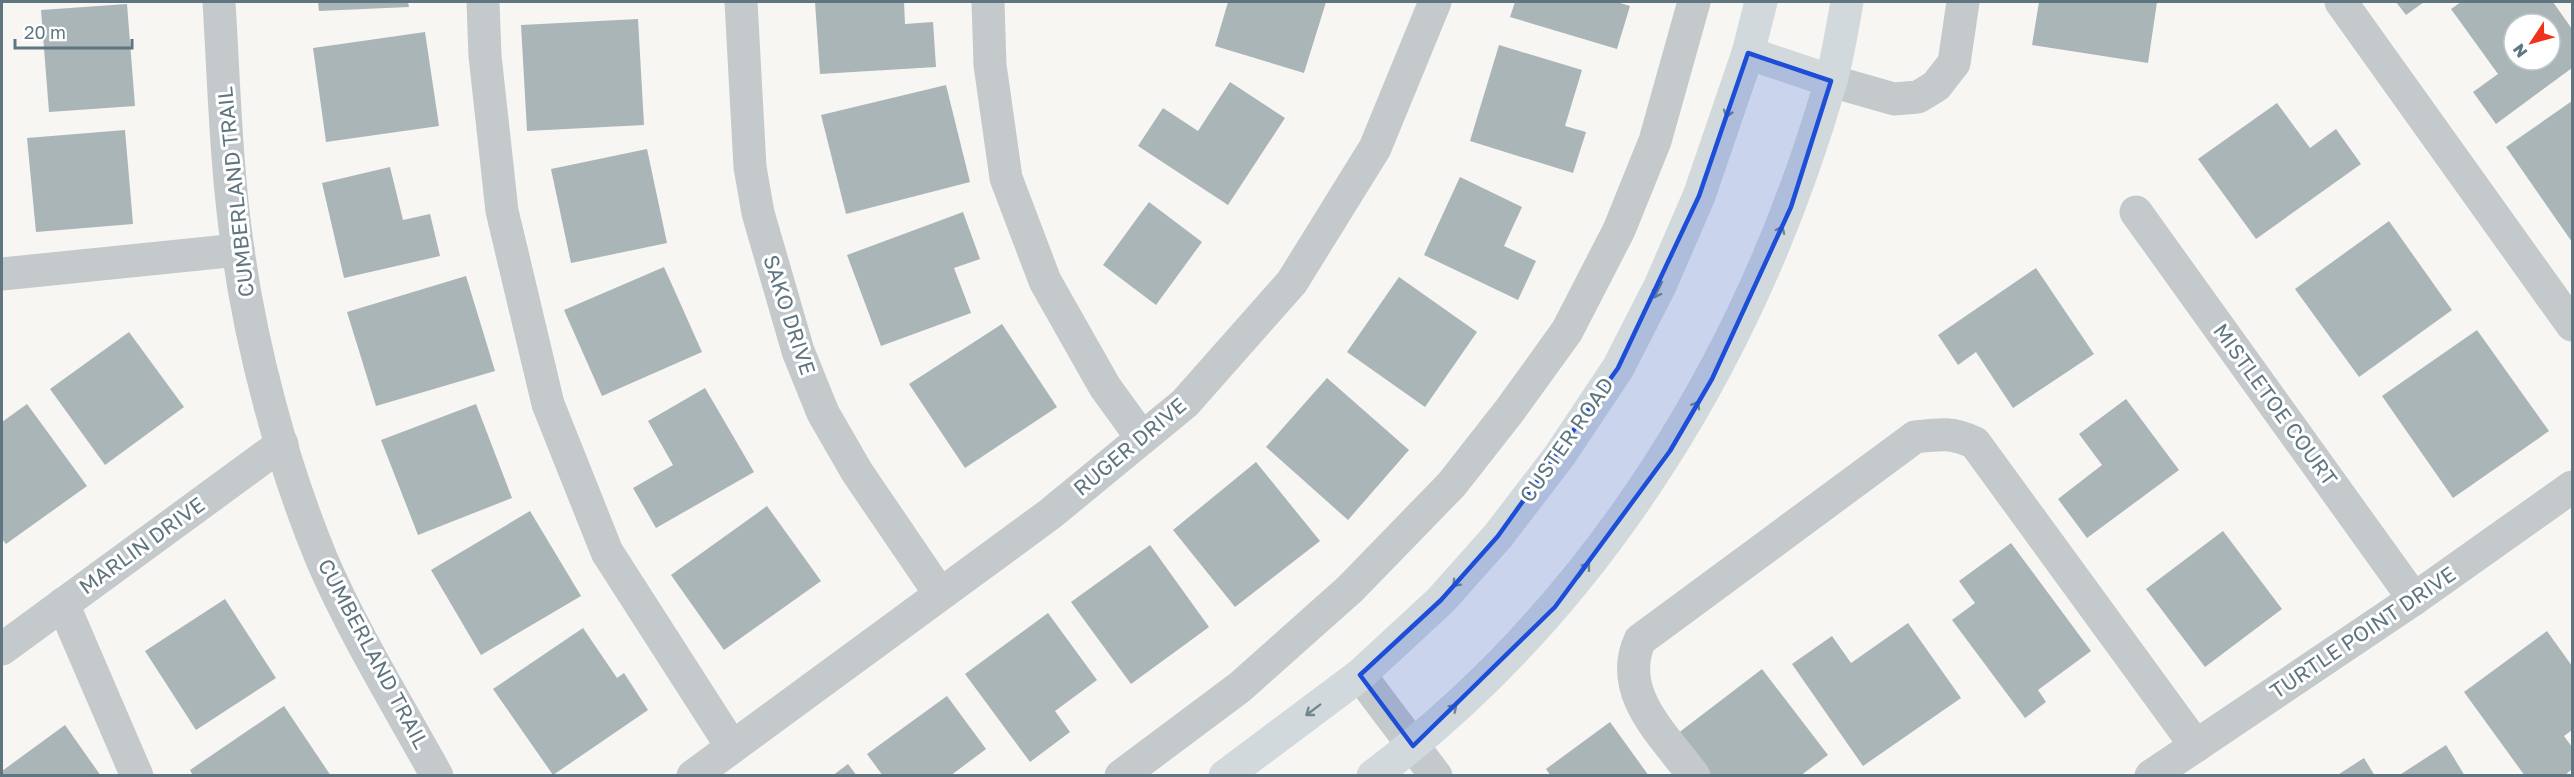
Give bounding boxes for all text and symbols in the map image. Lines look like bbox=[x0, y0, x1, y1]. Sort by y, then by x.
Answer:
scale bar bbox=[15, 12, 132, 50]
north arrow bbox=[2502, 12, 2562, 72]
text: 20 m bbox=[24, 21, 66, 43]
text: N bbox=[2508, 40, 2532, 62]
street label: CUMBERLAND TRAIL bbox=[211, 86, 259, 299]
one-way arrow bbox=[1723, 99, 1734, 118]
one-way arrow bbox=[1773, 225, 1785, 243]
street label: SAKO DRIVE bbox=[758, 251, 822, 378]
one-way arrow bbox=[1652, 281, 1663, 299]
street label: MISTLETOE COURT bbox=[2208, 318, 2343, 491]
street label: CUSTER ROAD bbox=[1514, 372, 1619, 507]
street label: RUGER DRIVE bbox=[1068, 392, 1191, 501]
one-way arrow bbox=[1689, 401, 1700, 419]
street label: MARLIN DRIVE bbox=[74, 491, 209, 599]
street label: CUMBERLAND TRAIL bbox=[313, 554, 435, 753]
street label: TURTLE POINT DRIVE bbox=[2265, 560, 2460, 704]
one-way arrow bbox=[1577, 562, 1590, 578]
one-way arrow bbox=[1452, 572, 1466, 587]
one-way arrow bbox=[1306, 704, 1322, 717]
one-way arrow bbox=[1442, 705, 1457, 719]

